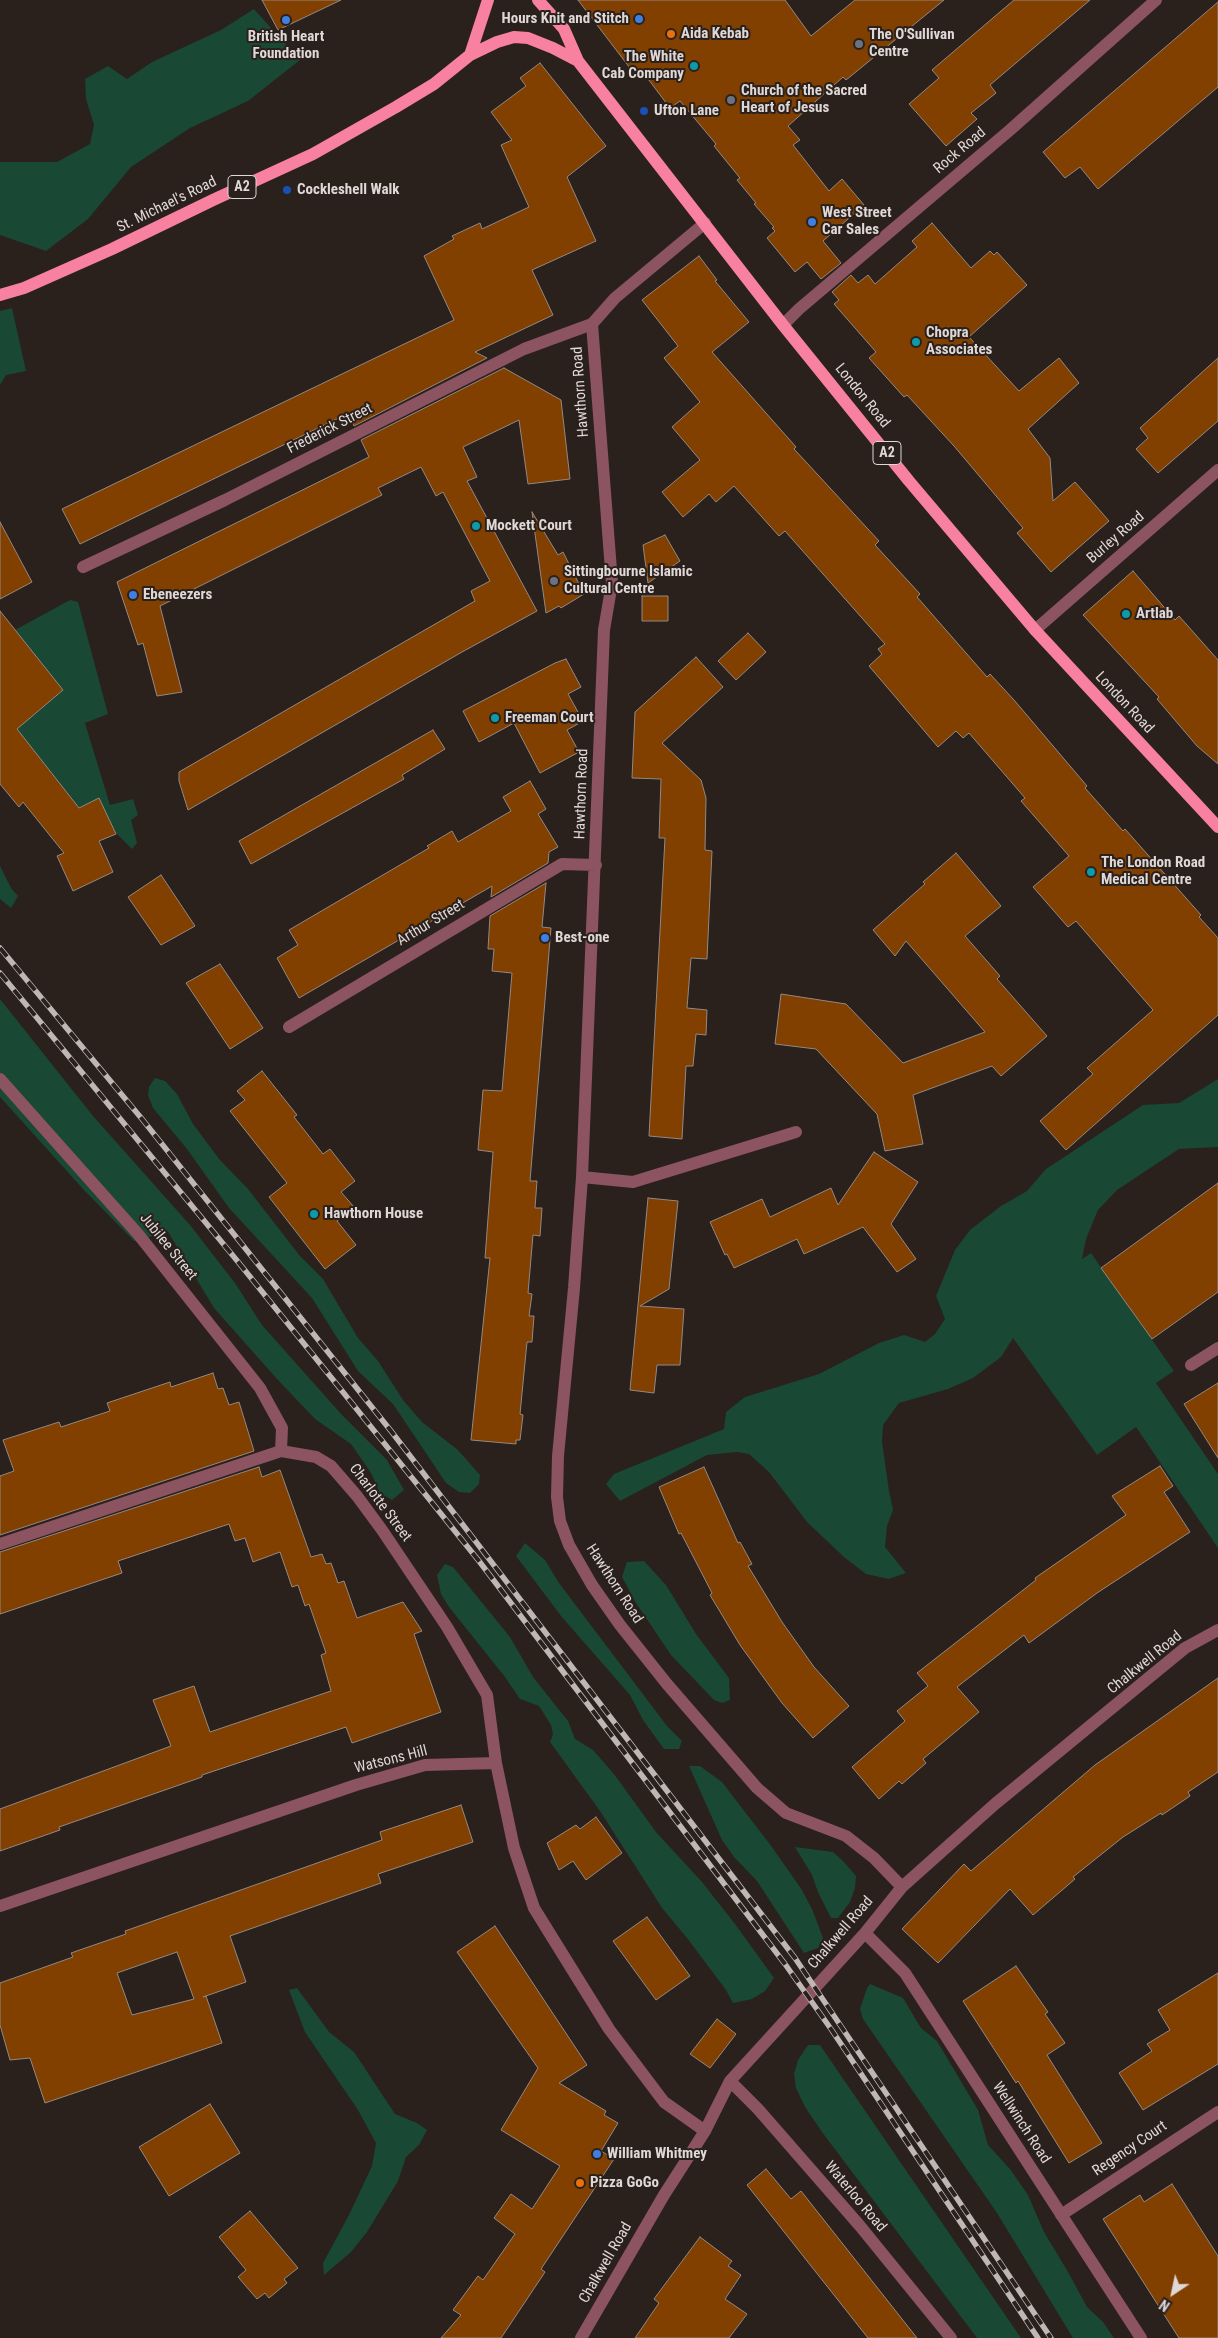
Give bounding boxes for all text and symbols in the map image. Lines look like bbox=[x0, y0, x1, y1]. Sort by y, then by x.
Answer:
place label: Hours Knit and Stitch bbox=[502, 10, 629, 28]
marker: Hours Knit and Stitch bbox=[633, 13, 645, 25]
marker: British Heart Foundation bbox=[280, 14, 292, 26]
place label: Aida Kebab bbox=[681, 25, 749, 43]
place label: The O'Sullivan Centre bbox=[869, 26, 955, 61]
place label: British Heart Foundation bbox=[248, 28, 324, 63]
marker: Aida Kebab bbox=[665, 28, 677, 40]
marker: The O'Sullivan Centre bbox=[853, 38, 865, 50]
place label: The White Cab Company bbox=[602, 48, 684, 83]
marker: The White Cab Company bbox=[688, 60, 700, 72]
place label: Church of the Sacred Heart of Jesus bbox=[741, 82, 867, 117]
marker: Church of the Sacred Heart of Jesus bbox=[725, 94, 737, 106]
place label: Ufton Lane bbox=[654, 102, 719, 120]
marker: Ufton Lane bbox=[638, 105, 650, 117]
street label: Rock Road bbox=[930, 124, 990, 178]
street label: St. Michael's Road bbox=[114, 173, 220, 237]
road number: A2 bbox=[228, 176, 256, 198]
place label: Cockleshell Walk bbox=[297, 181, 399, 199]
marker: Cockleshell Walk bbox=[281, 184, 293, 196]
place label: West Street Car Sales bbox=[822, 204, 892, 239]
marker: West Street Car Sales bbox=[806, 216, 818, 228]
place label: Chopra Associates bbox=[926, 324, 992, 359]
marker: Chopra Associates bbox=[910, 336, 922, 348]
street label: Hawthorn Road bbox=[569, 346, 593, 438]
street label: London Road bbox=[831, 360, 893, 432]
street label: Frederick Street bbox=[284, 400, 376, 458]
road number: A2 bbox=[873, 442, 901, 464]
street label: Burley Road bbox=[1084, 508, 1148, 568]
place label: Mockett Court bbox=[486, 517, 572, 535]
marker: Mockett Court bbox=[470, 520, 482, 532]
place label: Sittingbourne Islamic Cultural Centre bbox=[564, 563, 693, 598]
marker: Sittingbourne Islamic Cultural Centre bbox=[548, 575, 560, 587]
place label: Ebeneezers bbox=[143, 586, 212, 604]
marker: Ebeneezers bbox=[127, 589, 139, 601]
place label: Artlab bbox=[1136, 605, 1173, 623]
marker: Artlab bbox=[1120, 608, 1132, 620]
street label: London Road bbox=[1091, 668, 1157, 738]
place label: Freeman Court bbox=[505, 709, 593, 727]
marker: Freeman Court bbox=[489, 712, 501, 724]
street label: Hawthorn Road bbox=[571, 748, 593, 840]
place label: The London Road Medical Centre bbox=[1101, 854, 1205, 889]
marker: The London Road Medical Centre bbox=[1085, 866, 1097, 878]
street label: Arthur Street bbox=[394, 896, 468, 950]
place label: Best-one bbox=[555, 929, 609, 947]
marker: Best-one bbox=[539, 932, 551, 944]
place label: Hawthorn House bbox=[324, 1205, 423, 1223]
marker: Hawthorn House bbox=[308, 1208, 320, 1220]
street label: Jubilee Street bbox=[135, 1210, 201, 1284]
street label: Charlotte Street bbox=[345, 1460, 415, 1546]
street label: Hawthorn Road bbox=[582, 1541, 646, 1627]
street label: Chalkwell Road bbox=[1104, 1628, 1186, 1698]
street label: Watsons Hill bbox=[353, 1742, 429, 1778]
street label: Chalkwell Road bbox=[805, 1893, 877, 1973]
street label: Wellwinch Road bbox=[988, 2079, 1054, 2167]
street label: Regency Court bbox=[1089, 2118, 1171, 2180]
place label: William Whitmey bbox=[607, 2145, 707, 2163]
marker: William Whitmey bbox=[591, 2148, 603, 2160]
street label: Waterloo Road bbox=[820, 2158, 890, 2236]
place label: Pizza GoGo bbox=[590, 2174, 659, 2192]
marker: Pizza GoGo bbox=[574, 2177, 586, 2189]
street label: Chalkwell Road bbox=[576, 2219, 636, 2307]
north arrow bbox=[1148, 2268, 1198, 2318]
text: N bbox=[1157, 2296, 1173, 2314]

